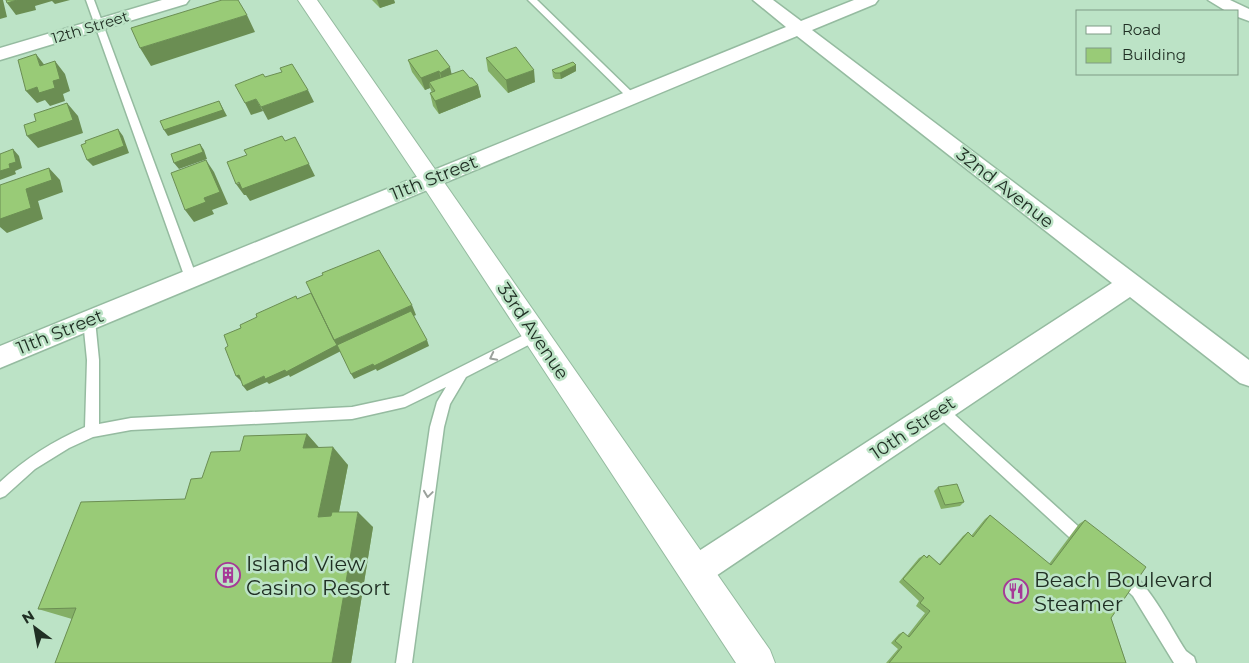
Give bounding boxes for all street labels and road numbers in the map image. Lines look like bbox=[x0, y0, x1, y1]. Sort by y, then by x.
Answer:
street label: 12th Street bbox=[49, 6, 131, 48]
street label: 32nd Avenue bbox=[952, 143, 1058, 233]
street label: 11th Street bbox=[387, 151, 481, 205]
street label: 33rd Avenue bbox=[493, 278, 574, 384]
street label: 11th Street bbox=[13, 305, 107, 359]
street label: 10th Street bbox=[867, 392, 959, 464]

